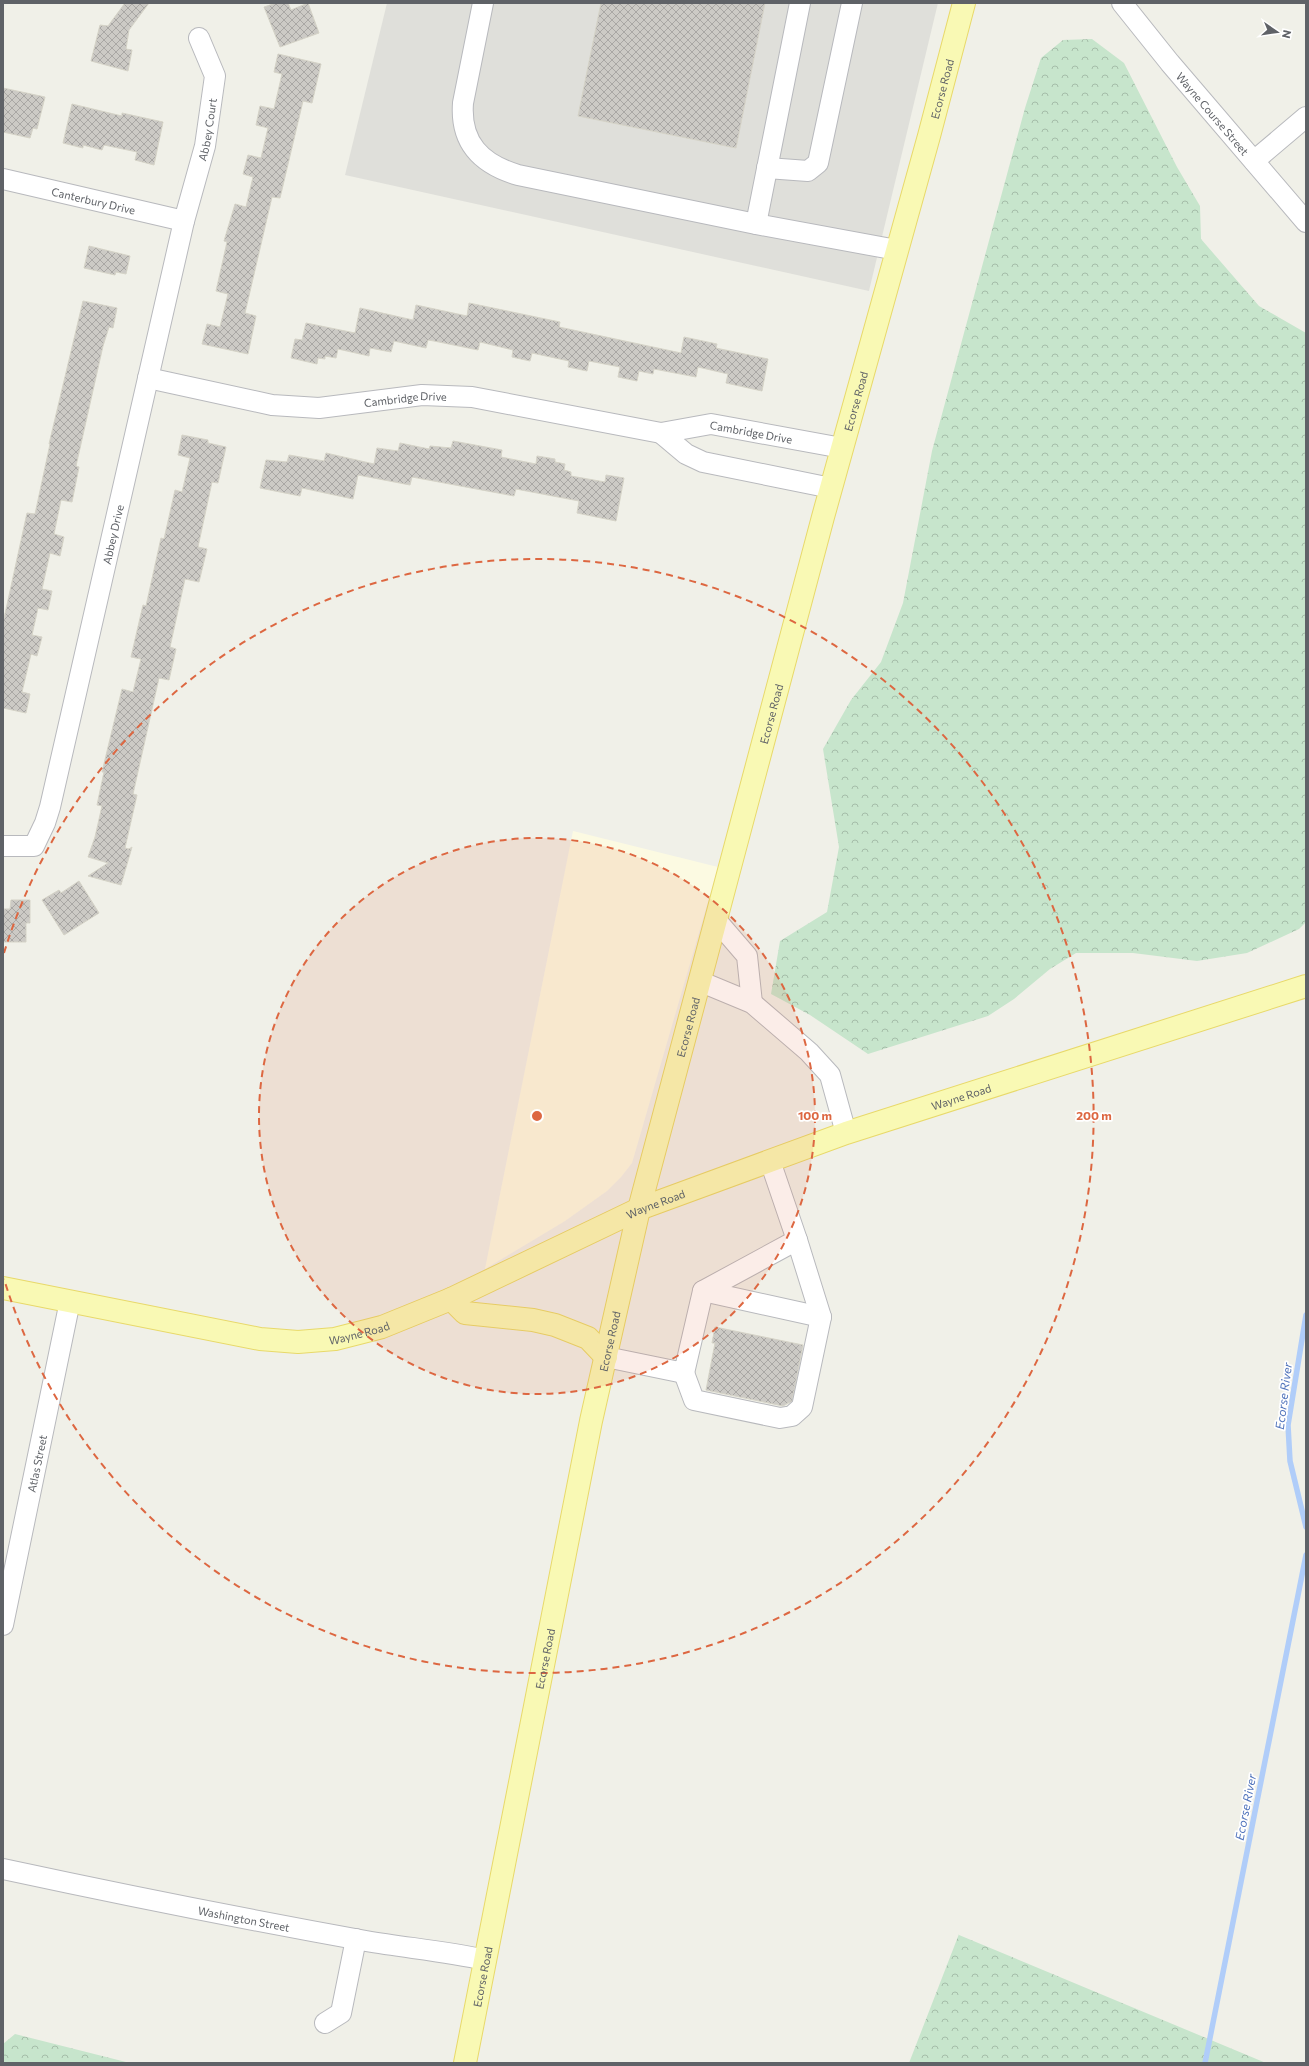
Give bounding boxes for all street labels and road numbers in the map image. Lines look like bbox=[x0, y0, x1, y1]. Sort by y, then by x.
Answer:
street label: Ecorse Road bbox=[927, 57, 956, 120]
street label: Wayne Course Street bbox=[1174, 69, 1252, 158]
street label: Abbey Court bbox=[195, 97, 218, 162]
street label: Canterbury Drive bbox=[50, 184, 137, 216]
street label: Ecorse Road bbox=[841, 370, 870, 432]
street label: Cambridge Drive bbox=[363, 388, 447, 409]
street label: Cambridge Drive bbox=[709, 417, 794, 445]
street label: Abbey Drive bbox=[99, 503, 126, 565]
street label: Ecorse Road bbox=[756, 682, 785, 745]
street label: Ecorse Road bbox=[673, 996, 702, 1058]
street label: Wayne Road bbox=[930, 1081, 993, 1112]
street label: Wayne Road bbox=[624, 1186, 687, 1221]
street label: Ecorse Road bbox=[596, 1310, 622, 1373]
street label: Wayne Road bbox=[328, 1318, 391, 1346]
street label: Atlas Street bbox=[24, 1433, 49, 1493]
street label: Ecorse Road bbox=[532, 1627, 557, 1690]
street label: Washington Street bbox=[197, 1903, 291, 1933]
street label: Ecorse Road bbox=[470, 1945, 494, 2008]

